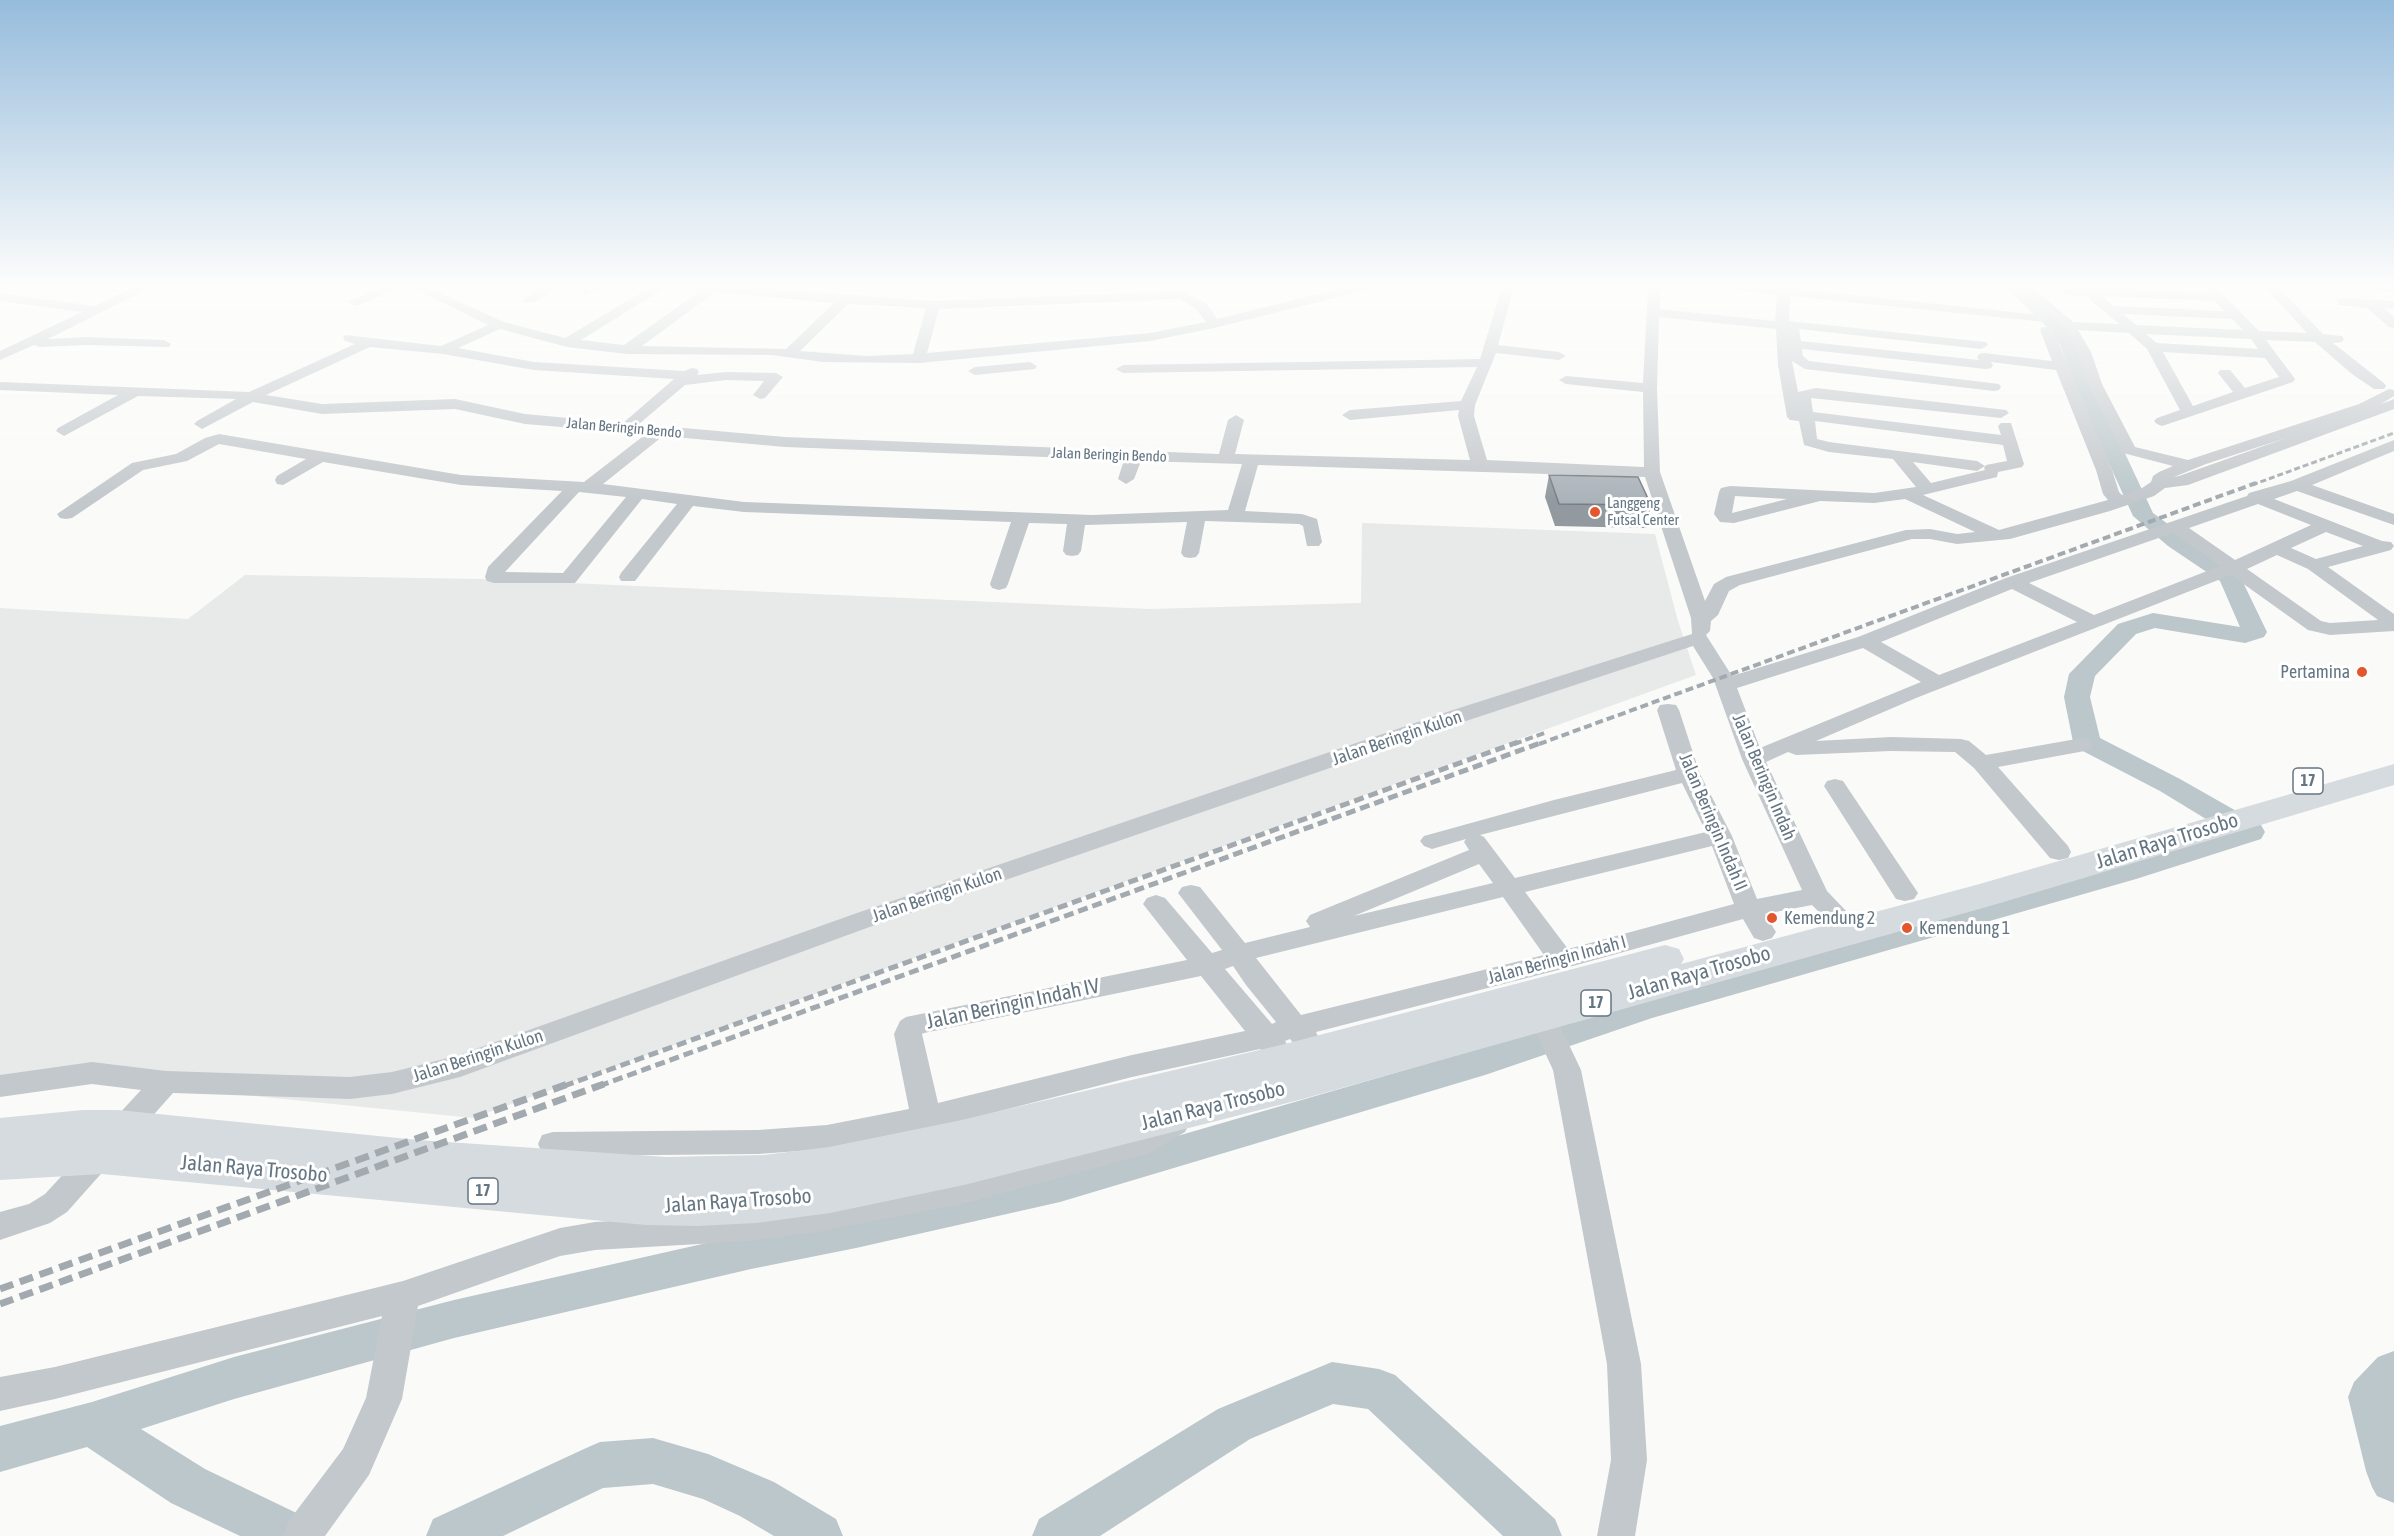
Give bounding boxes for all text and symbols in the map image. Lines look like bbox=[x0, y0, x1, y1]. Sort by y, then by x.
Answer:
street label: Jalan Beringin Bendo bbox=[566, 414, 682, 442]
street label: Jalan Beringin Bendo bbox=[1051, 444, 1167, 466]
place label: Langgeng Futsal Center bbox=[1607, 494, 1679, 529]
marker: Langgeng Futsal Center bbox=[1588, 505, 1602, 519]
place label: Pertamina bbox=[2280, 661, 2350, 683]
marker: Pertamina bbox=[2355, 665, 2369, 679]
street label: Jalan Beringin Kulon bbox=[1329, 706, 1465, 770]
street label: Jalan Beringin Indah bbox=[1728, 710, 1800, 844]
street label: Jalan Beringin Indah II bbox=[1674, 750, 1752, 894]
road number: 17 bbox=[2293, 768, 2323, 794]
street label: Jalan Raya Trosobo bbox=[2093, 807, 2241, 875]
street label: Jalan Beringin Kulon bbox=[869, 863, 1005, 927]
place label: Kemendung 2 bbox=[1784, 907, 1875, 929]
marker: Kemendung 2 bbox=[1765, 911, 1779, 925]
place label: Kemendung 1 bbox=[1919, 917, 2010, 939]
marker: Kemendung 1 bbox=[1900, 921, 1914, 935]
street label: Jalan Beringin Indah I bbox=[1485, 931, 1629, 989]
street label: Jalan Raya Trosobo bbox=[1625, 941, 1773, 1005]
street label: Jalan Beringin Indah IV bbox=[924, 973, 1102, 1035]
road number: 17 bbox=[1581, 990, 1611, 1016]
street label: Jalan Beringin Kulon bbox=[410, 1025, 546, 1087]
street label: Jalan Raya Trosobo bbox=[1138, 1076, 1288, 1136]
street label: Jalan Raya Trosobo bbox=[180, 1150, 328, 1188]
road number: 17 bbox=[468, 1178, 498, 1204]
street label: Jalan Raya Trosobo bbox=[664, 1183, 812, 1219]

